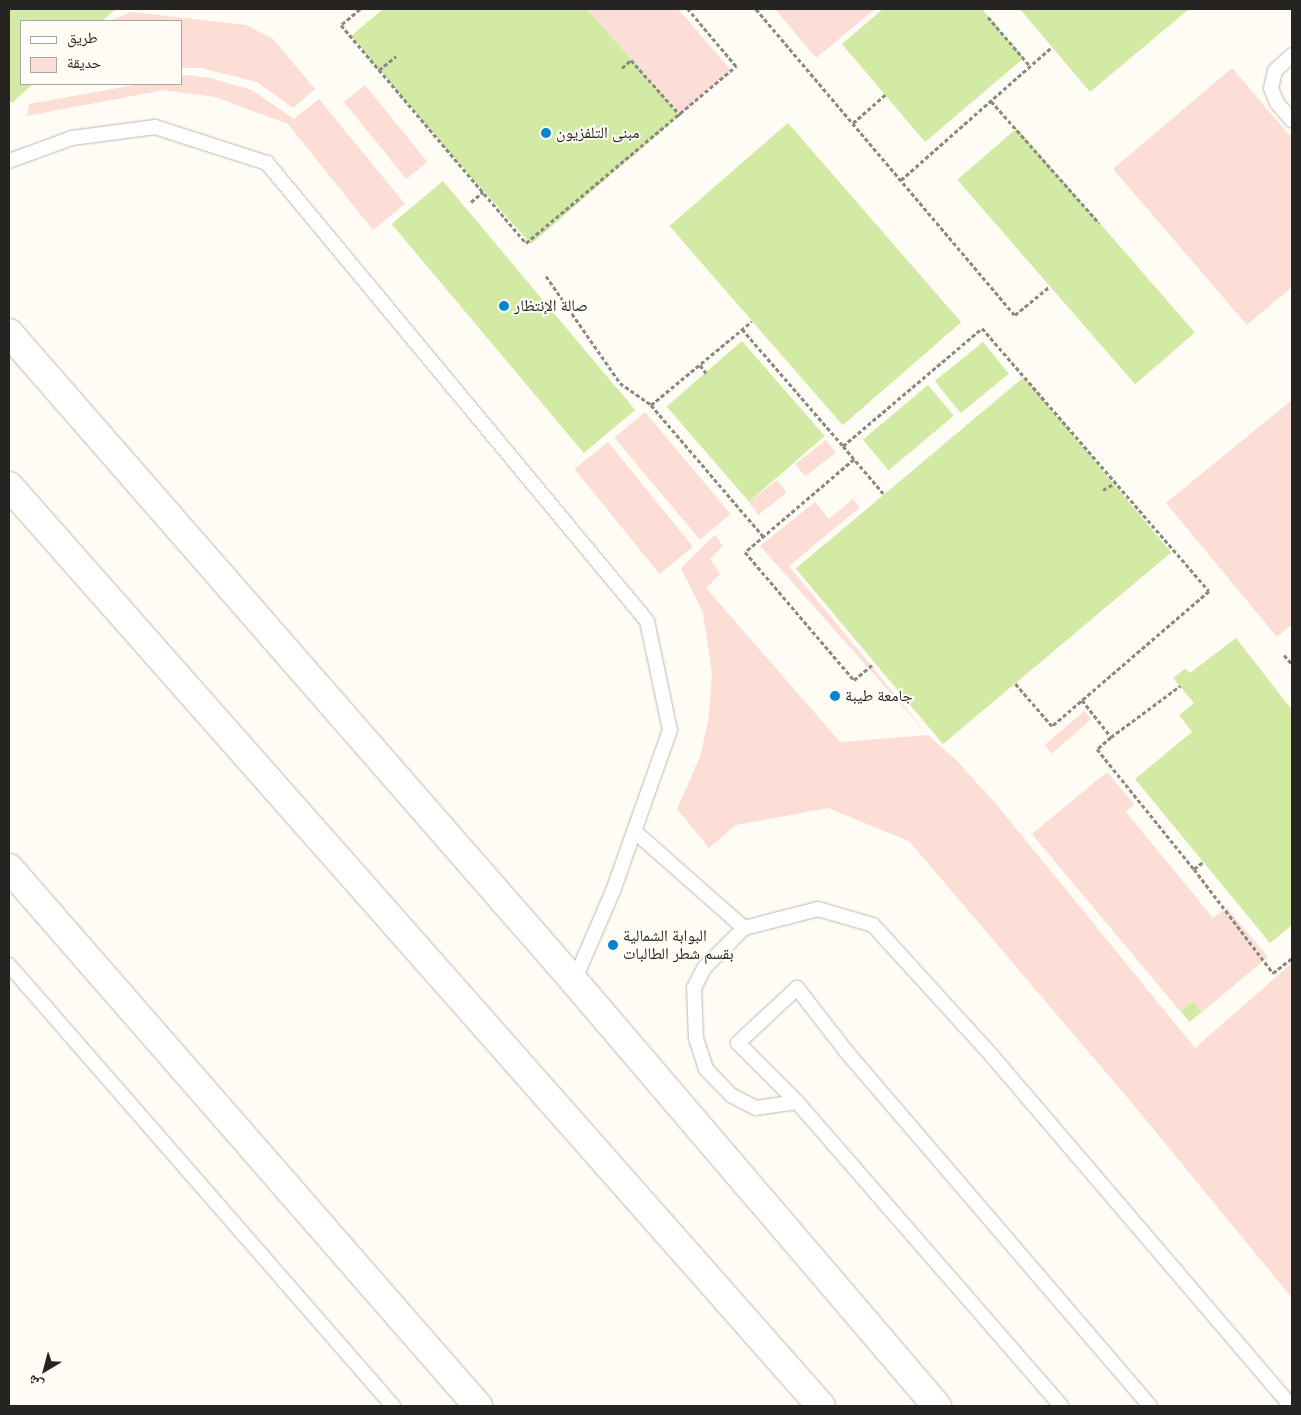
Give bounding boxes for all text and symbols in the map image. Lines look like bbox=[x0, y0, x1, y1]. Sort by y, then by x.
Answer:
legend bbox=[20, 20, 182, 85]
text: طريق bbox=[67, 28, 98, 48]
text: حديقة bbox=[67, 53, 101, 73]
place label: مبنى التلفزيون bbox=[556, 123, 640, 143]
marker: مبنى التلفزيون bbox=[540, 127, 552, 139]
place label: صالة الإنتظار bbox=[514, 296, 588, 316]
marker: صالة الإنتظار bbox=[498, 300, 510, 312]
place label: جامعة طيبة bbox=[845, 686, 913, 706]
marker: جامعة طيبة bbox=[829, 690, 841, 702]
place label: البوابة الشمالية بقسم شطر الطالبات bbox=[623, 926, 734, 964]
marker: البوابة الشمالية بقسم شطر الطالبات bbox=[607, 939, 619, 951]
north arrow bbox=[20, 1345, 70, 1395]
text: ش bbox=[24, 1370, 47, 1394]

